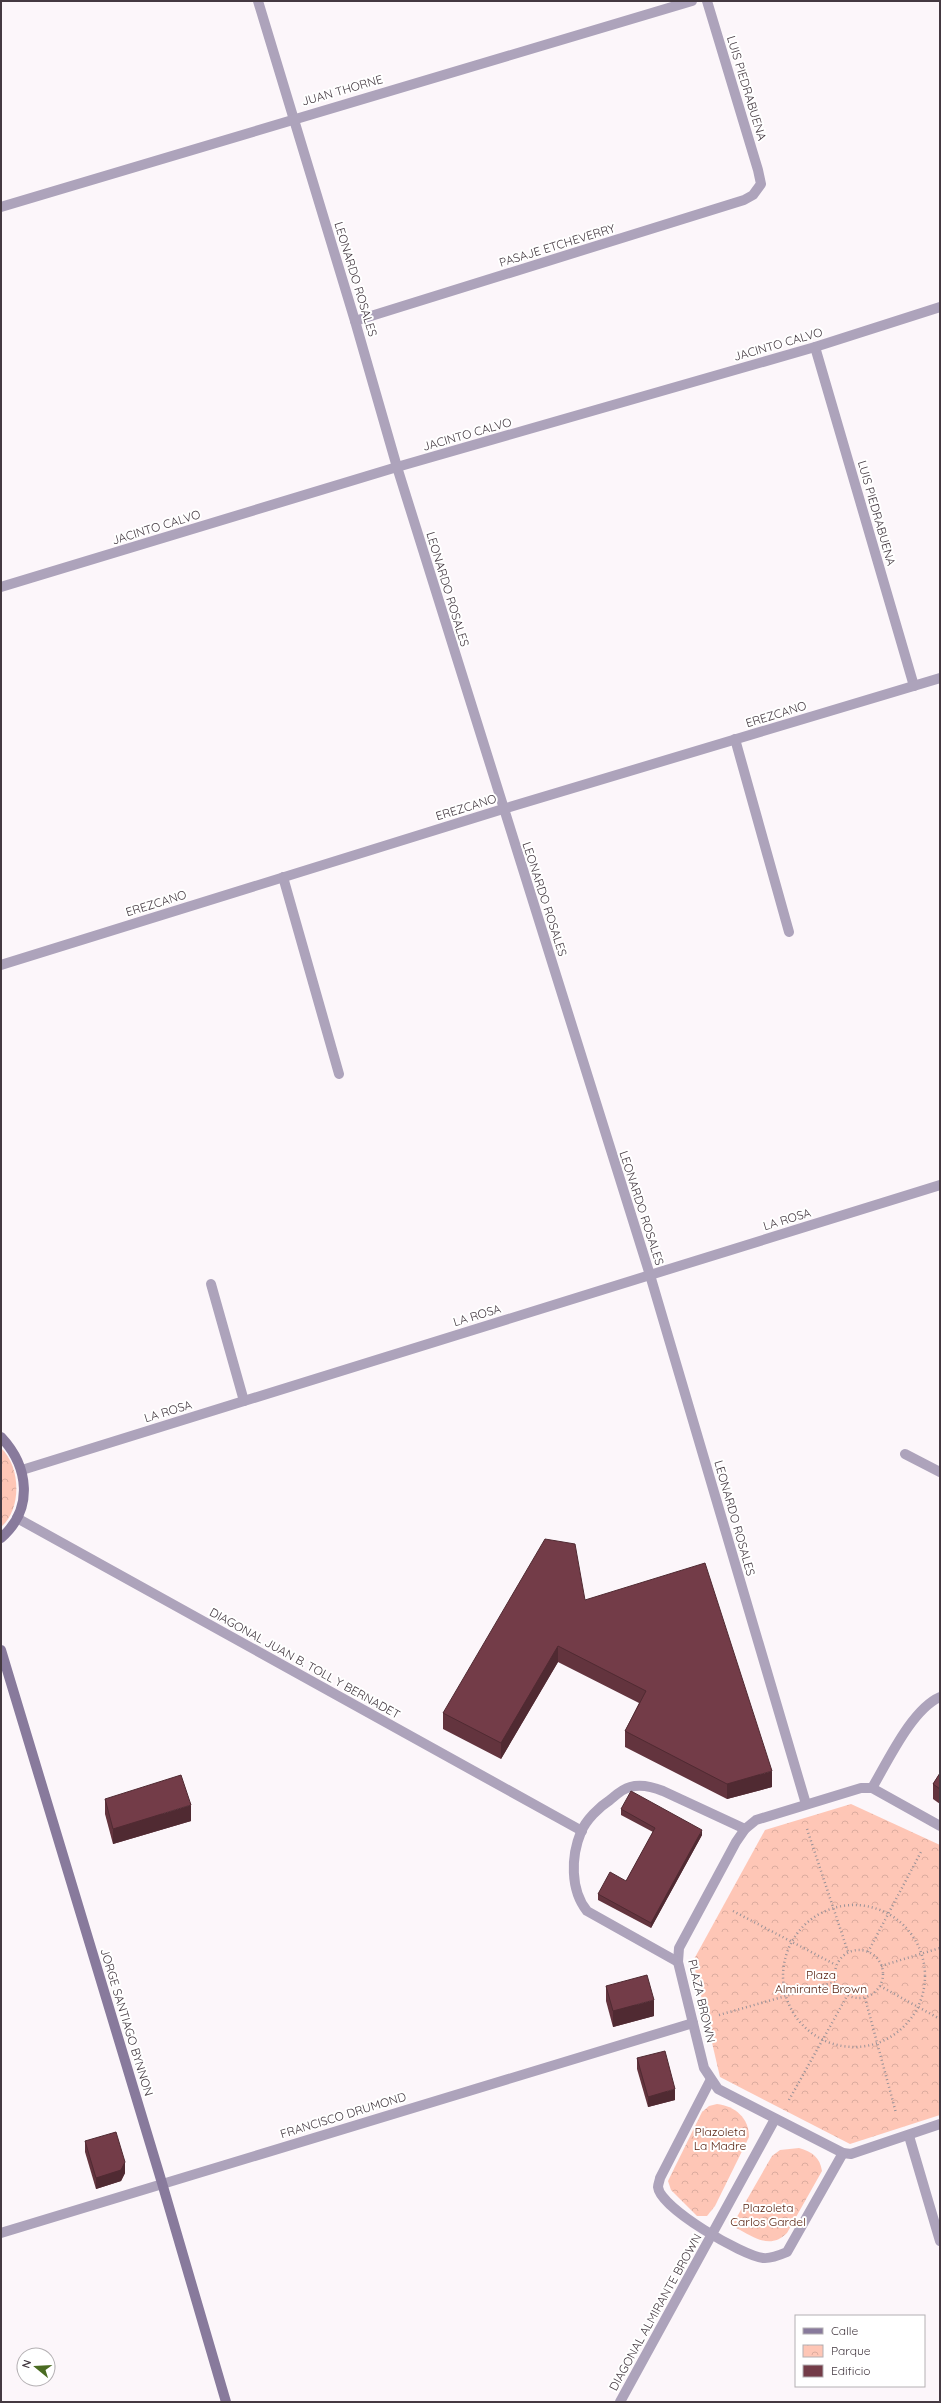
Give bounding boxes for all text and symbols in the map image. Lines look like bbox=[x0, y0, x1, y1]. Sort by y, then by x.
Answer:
street label: LUIS PIEDRABUENA bbox=[724, 34, 770, 142]
street label: JUAN THORNE bbox=[300, 71, 384, 109]
street label: LEONARDO ROSALES bbox=[331, 220, 381, 339]
street label: PASAJE ETCHEVERRY bbox=[497, 220, 617, 270]
street label: JACINTO CALVO bbox=[732, 324, 824, 364]
street label: JACINTO CALVO bbox=[421, 414, 513, 454]
street label: LUIS PIEDRABUENA bbox=[855, 459, 899, 568]
street label: JACINTO CALVO bbox=[110, 506, 202, 548]
street label: LEONARDO ROSALES bbox=[423, 530, 473, 649]
street label: EREZCANO bbox=[744, 698, 808, 730]
street label: EREZCANO bbox=[434, 791, 498, 823]
street label: LEONARDO ROSALES bbox=[519, 840, 571, 958]
street label: EREZCANO bbox=[124, 887, 188, 919]
street label: LEONARDO ROSALES bbox=[616, 1149, 668, 1267]
street label: LA ROSA bbox=[761, 1205, 813, 1233]
street label: LA ROSA bbox=[451, 1301, 503, 1329]
street label: LA ROSA bbox=[142, 1397, 194, 1425]
street label: LEONARDO ROSALES bbox=[711, 1458, 759, 1578]
street label: DIAGONAL JUAN B. TOLL Y BERNADET bbox=[207, 1604, 403, 1722]
street label: JORGE SANTIAGO BYNNON bbox=[97, 1946, 157, 2098]
street label: PLAZA BROWN bbox=[685, 1958, 719, 2044]
park label: Plaza Almirante Brown bbox=[775, 1967, 867, 1996]
street label: FRANCISCO DRUMOND bbox=[278, 2089, 408, 2141]
park label: Plazoleta La Madre bbox=[694, 2124, 746, 2153]
park label: Plazoleta Carlos Gardel bbox=[730, 2200, 806, 2229]
street label: DIAGONAL ALMIRANTE BROWN bbox=[605, 2231, 705, 2393]
legend bbox=[795, 2315, 925, 2387]
text: Calle bbox=[831, 2323, 859, 2338]
text: Parque bbox=[831, 2343, 871, 2358]
north arrow bbox=[16, 2347, 56, 2387]
text: N bbox=[19, 2358, 34, 2370]
text: Edificio bbox=[831, 2363, 871, 2378]

